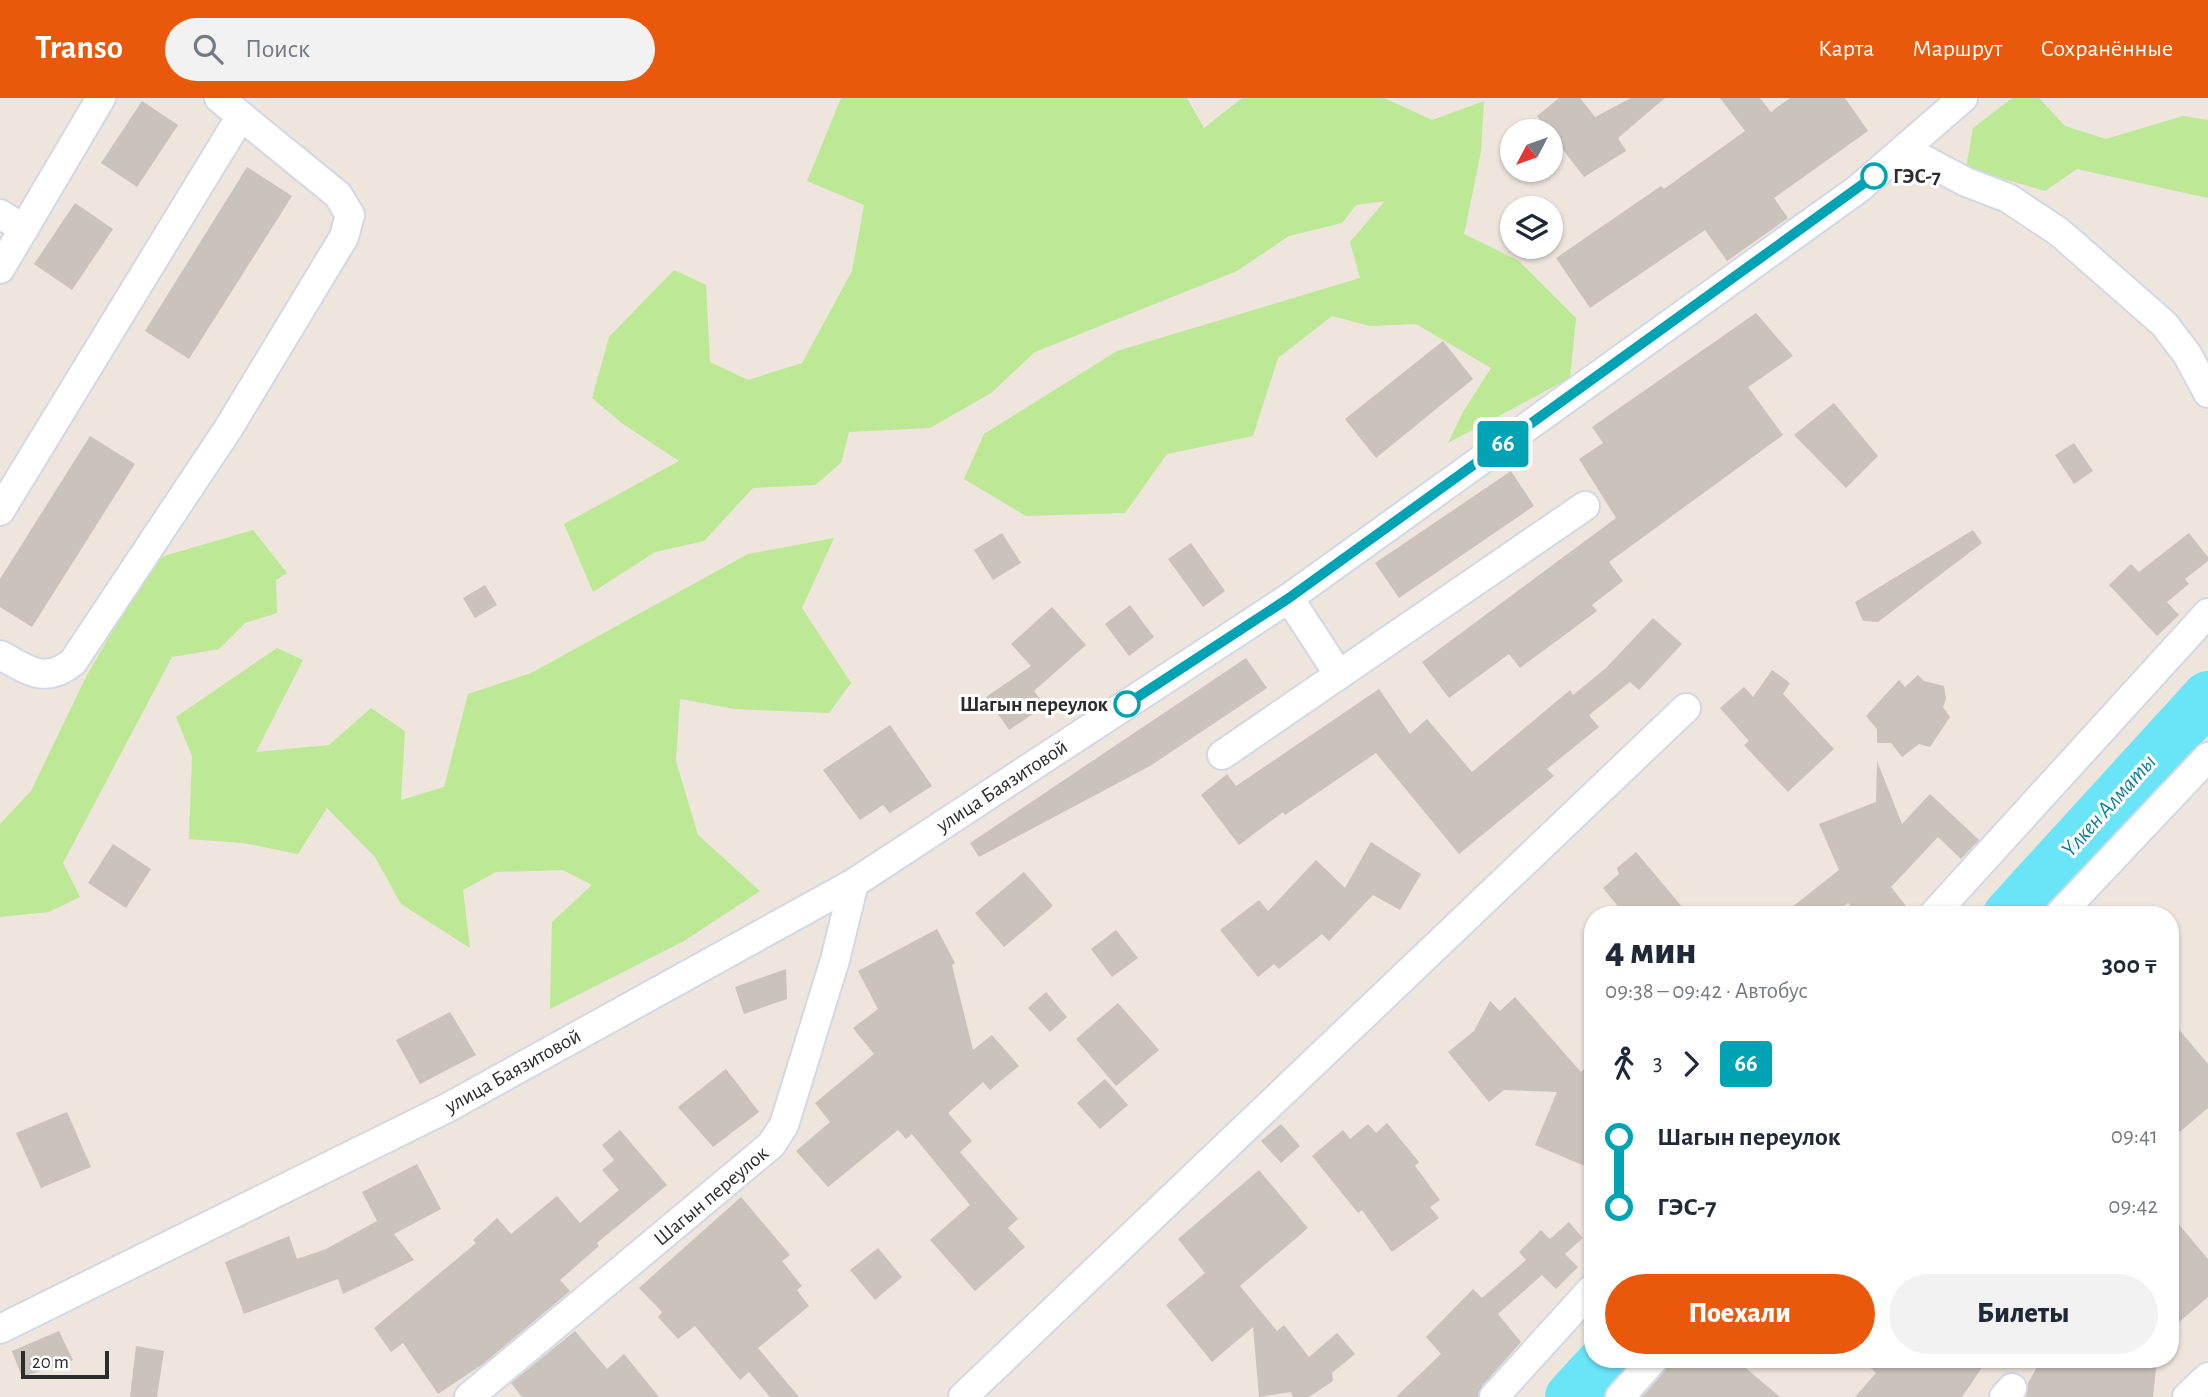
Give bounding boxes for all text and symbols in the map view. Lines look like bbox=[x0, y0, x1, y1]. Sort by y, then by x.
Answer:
search box bbox=[165, 18, 655, 81]
icon: search bbox=[189, 30, 227, 68]
text: Transo bbox=[35, 32, 123, 65]
text: Поиск bbox=[245, 36, 310, 62]
text: Карта bbox=[1818, 37, 1874, 61]
text: Маршрут bbox=[1912, 37, 2002, 61]
text: Сохранённые bbox=[2040, 37, 2173, 61]
north arrow bbox=[1500, 119, 1563, 182]
map controls bbox=[1500, 119, 1563, 259]
marker: ГЭС-7 bbox=[1861, 163, 1887, 189]
place label: ГЭС-7 bbox=[1893, 166, 1941, 187]
button: layers bbox=[1500, 196, 1563, 259]
line badge: 66 bbox=[1472, 421, 1534, 467]
text: 66 bbox=[1491, 432, 1515, 456]
marker: Шагын переулок bbox=[1114, 691, 1140, 717]
place label: Шагын переулок bbox=[960, 694, 1109, 715]
street label: улица Баязитовой bbox=[932, 736, 1071, 837]
water label: Үлкен Алматы bbox=[2057, 750, 2161, 862]
text: 4 мин bbox=[1605, 933, 1697, 971]
text: 300 ₸ bbox=[2102, 952, 2158, 978]
text: 09:38 – 09:42 · Автобус bbox=[1605, 980, 1808, 1003]
street label: улица Баязитовой bbox=[441, 1025, 584, 1117]
icon: walk bbox=[1605, 1045, 1643, 1083]
icon: forward bbox=[1672, 1045, 1710, 1083]
text: 3 bbox=[1653, 1052, 1662, 1075]
text: 66 bbox=[1734, 1052, 1758, 1076]
text: Шагын переулок bbox=[1657, 1124, 1841, 1150]
text: 09:41 bbox=[2111, 1125, 2158, 1148]
street label: Шагын переулок bbox=[650, 1142, 772, 1250]
text: ГЭС-7 bbox=[1657, 1194, 1716, 1220]
text: 09:42 bbox=[2108, 1195, 2158, 1218]
button: Поехали bbox=[1605, 1274, 1875, 1354]
button: Билеты bbox=[1889, 1274, 2158, 1354]
scale bar bbox=[21, 1348, 108, 1380]
text: 20 m bbox=[32, 1353, 69, 1372]

